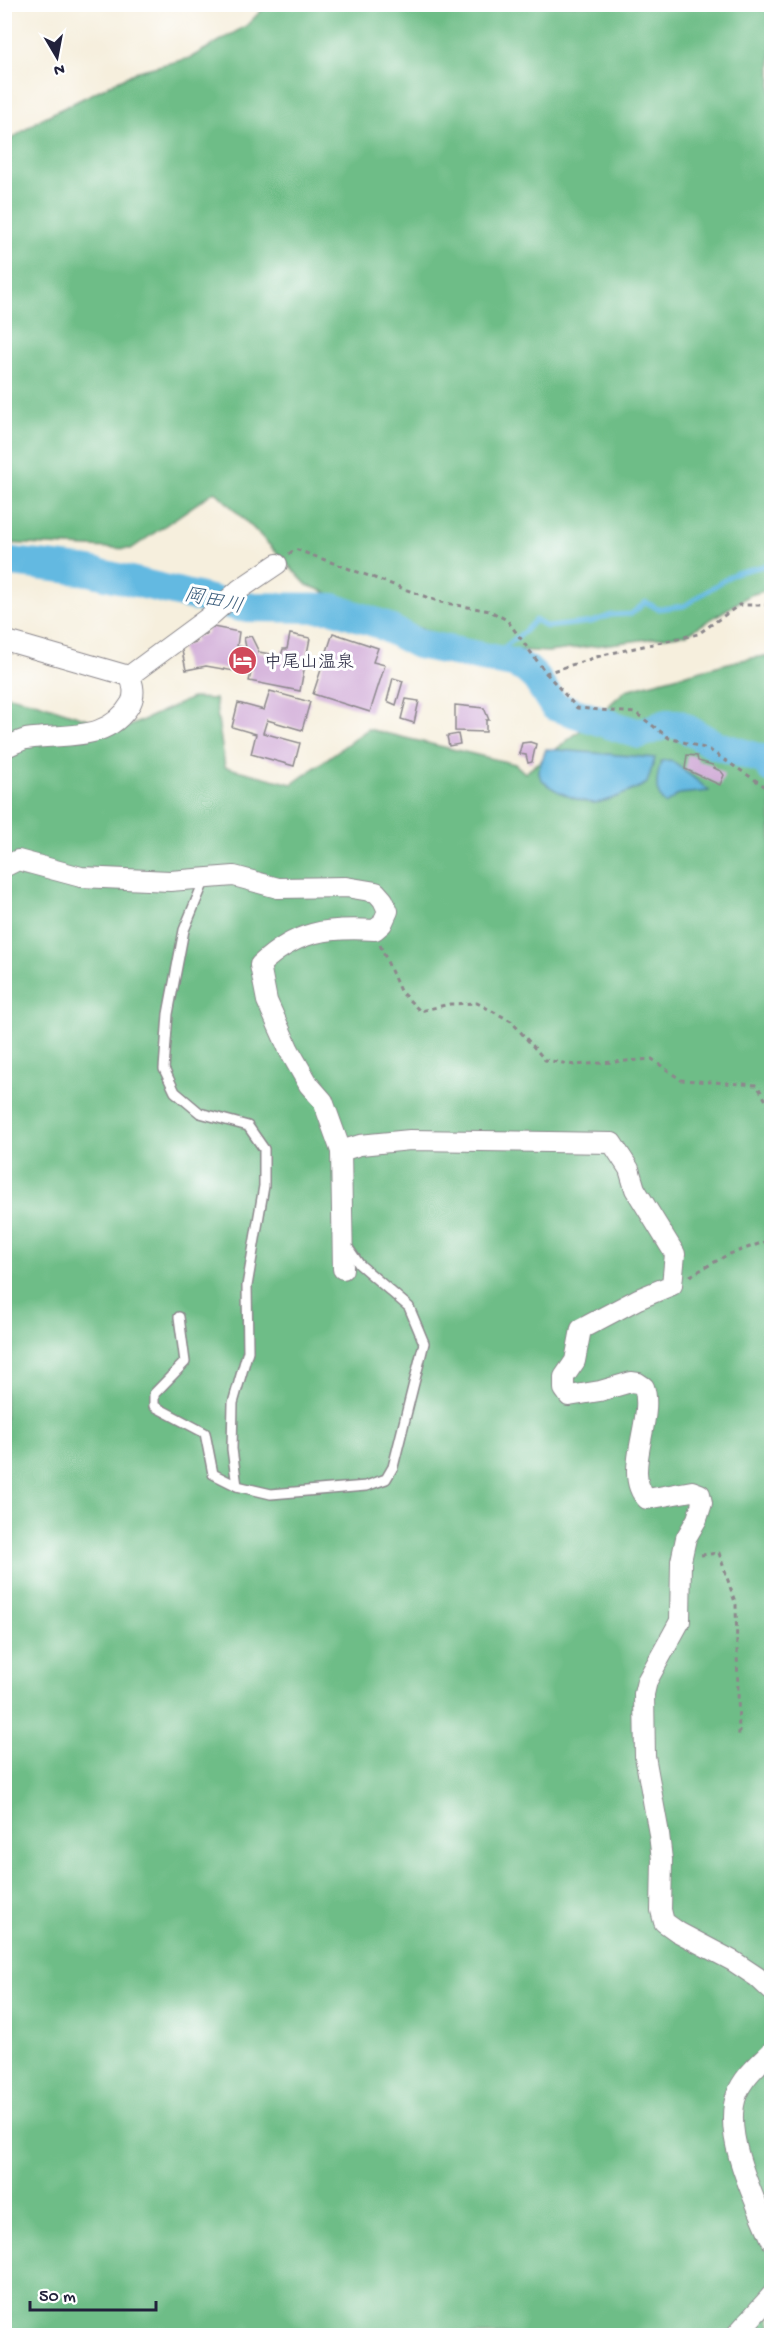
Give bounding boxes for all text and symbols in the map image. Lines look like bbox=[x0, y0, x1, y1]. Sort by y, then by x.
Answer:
north arrow bbox=[27, 27, 87, 87]
text: N bbox=[52, 58, 66, 79]
water label: 岡田川 bbox=[182, 584, 245, 620]
hotel icon: 中尾山温泉 bbox=[227, 645, 259, 677]
place label: 中尾山温泉 bbox=[264, 652, 354, 674]
scale bar bbox=[30, 2274, 156, 2312]
text: 50 m bbox=[39, 2287, 76, 2308]

